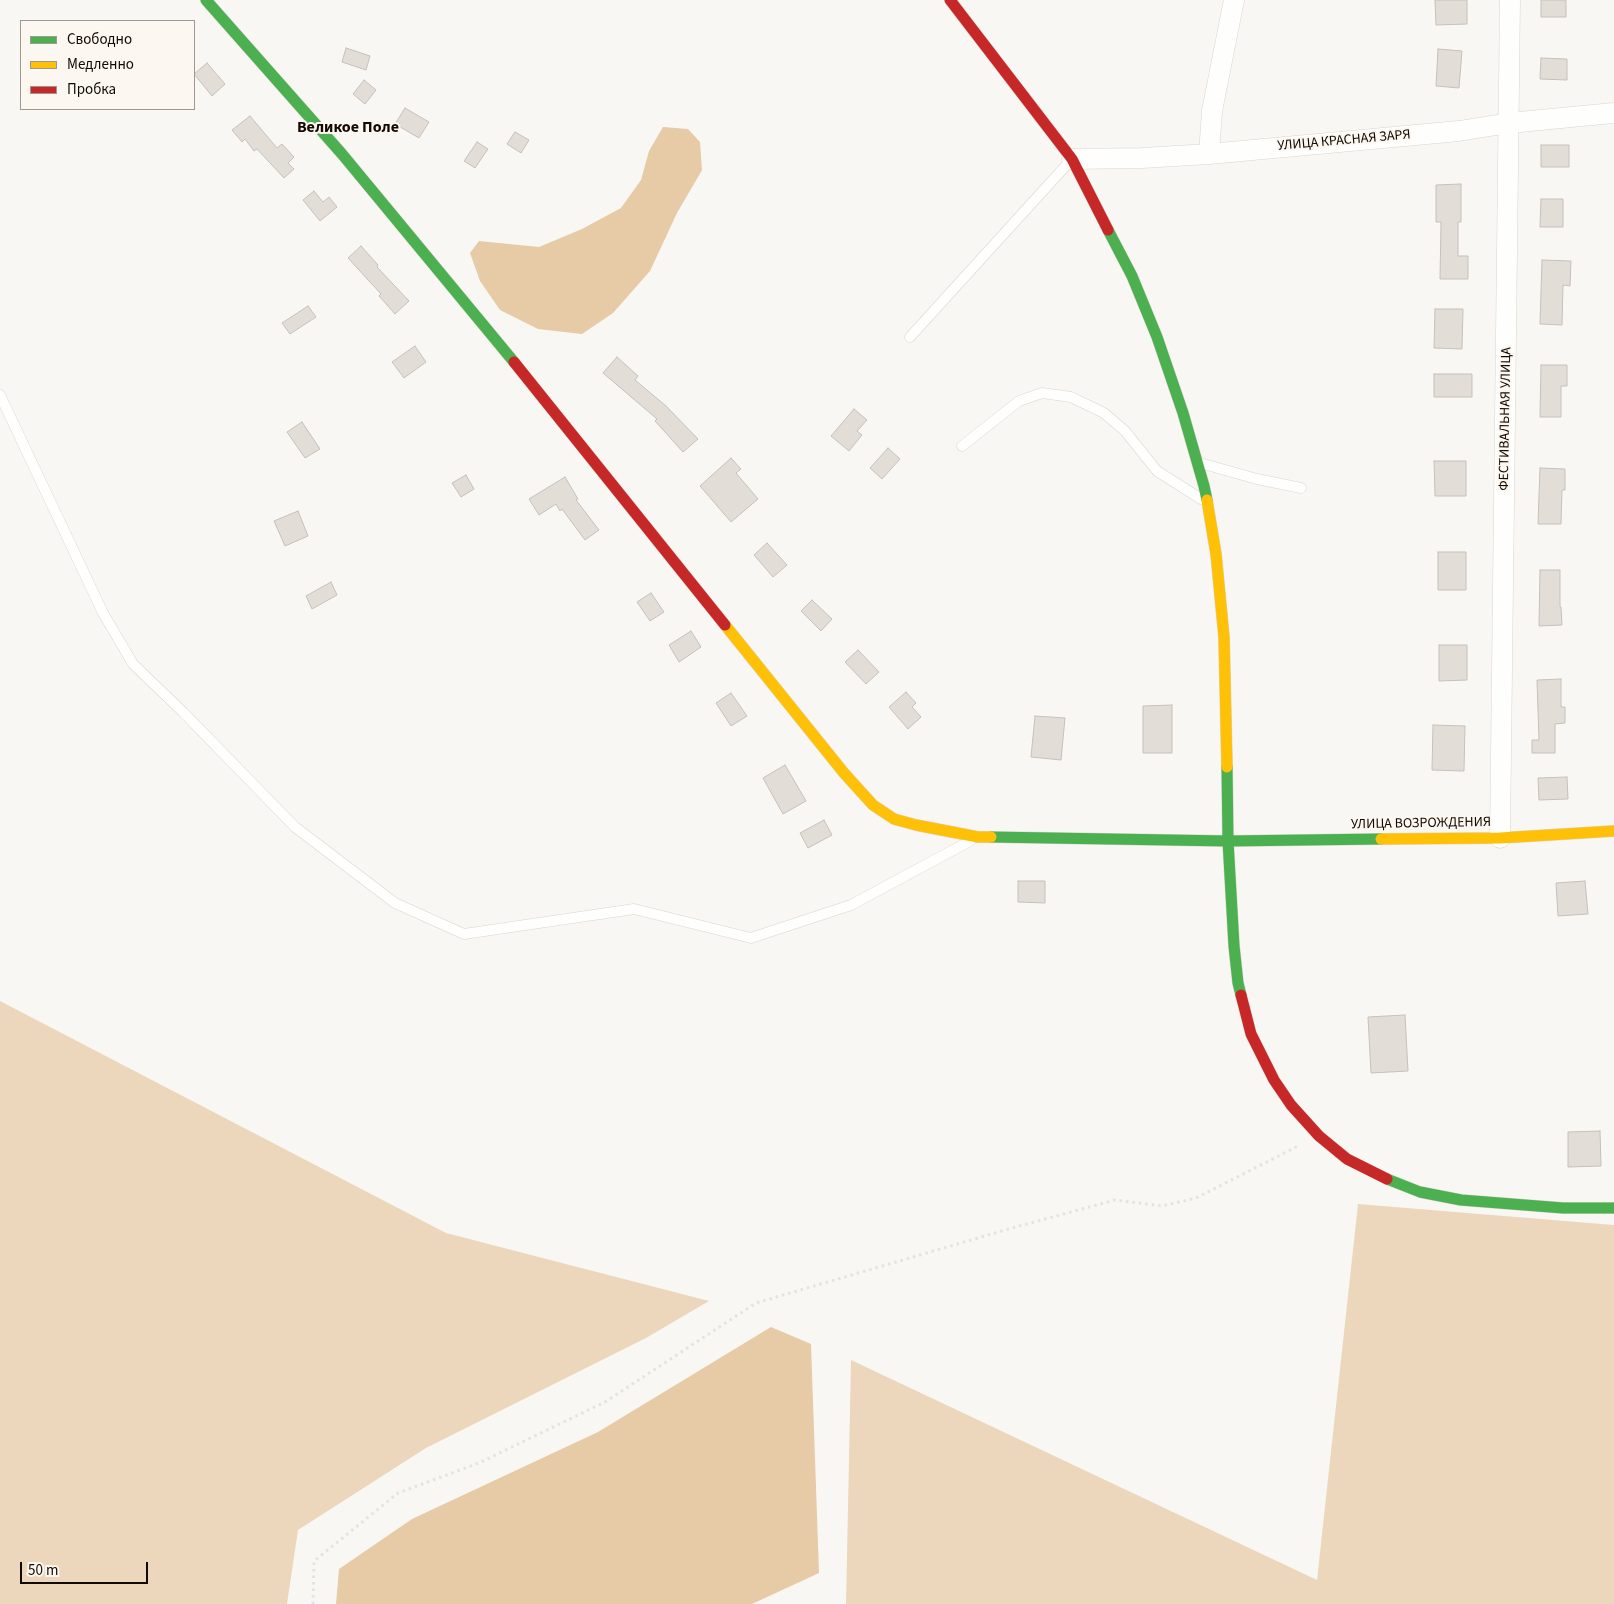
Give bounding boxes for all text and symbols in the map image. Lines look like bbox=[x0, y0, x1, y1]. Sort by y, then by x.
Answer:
legend bbox=[20, 20, 195, 110]
text: Свободно bbox=[67, 29, 132, 50]
text: Медленно bbox=[67, 54, 134, 75]
text: Пробка bbox=[67, 79, 116, 100]
district label: Великое Поле bbox=[297, 118, 399, 138]
street label: УЛИЦА КРАСНАЯ ЗАРЯ bbox=[1277, 127, 1411, 155]
street label: ФЕСТИВАЛЬНАЯ УЛИЦА bbox=[1496, 347, 1516, 491]
street label: УЛИЦА ВОЗРОЖДЕНИЯ bbox=[1351, 814, 1491, 834]
scale bar bbox=[22, 1552, 150, 1584]
text: 50 m bbox=[28, 1560, 58, 1581]

